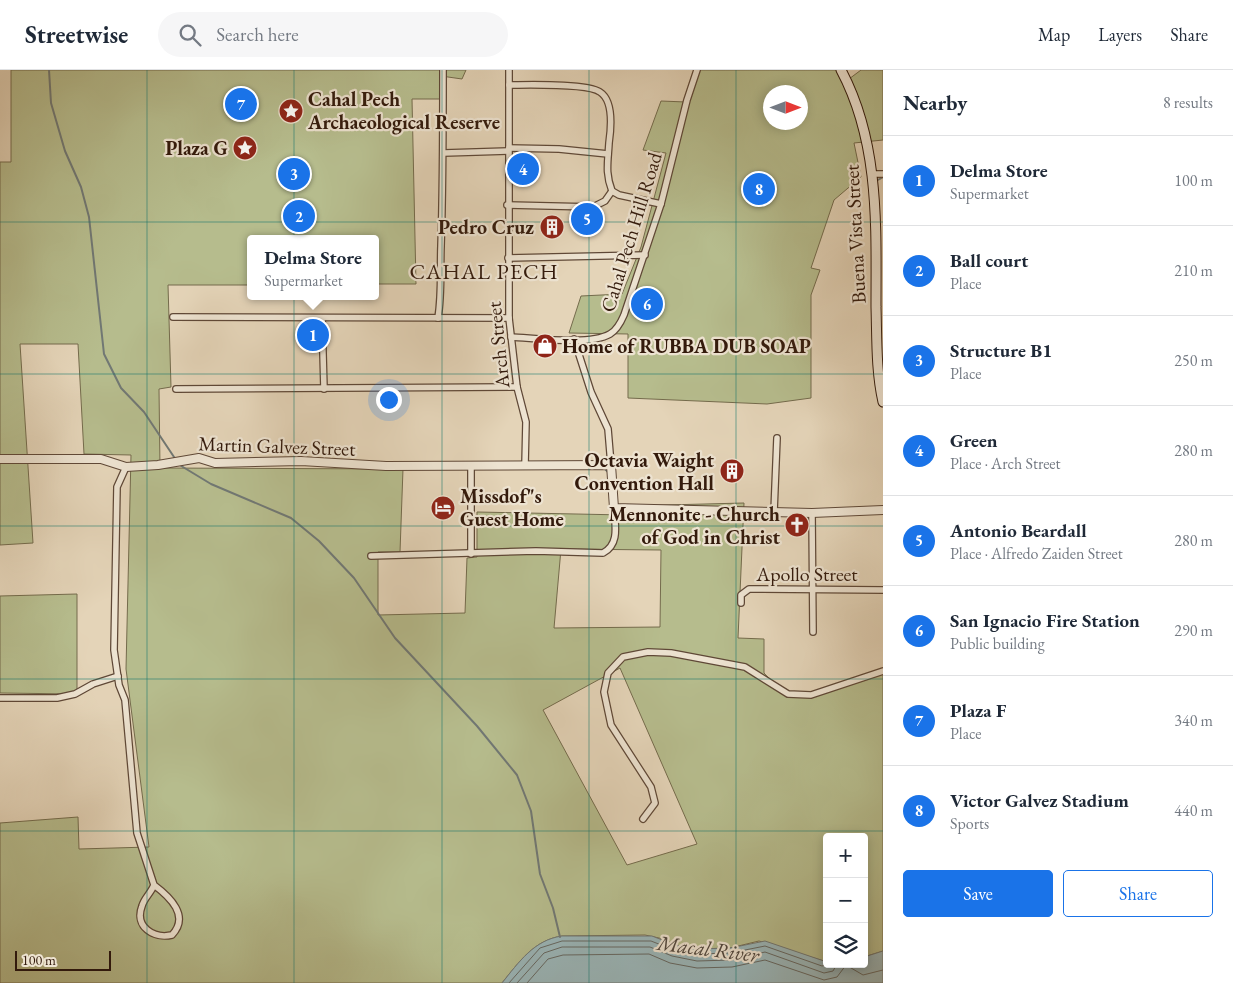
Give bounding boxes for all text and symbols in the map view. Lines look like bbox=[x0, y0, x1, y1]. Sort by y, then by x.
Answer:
search box bbox=[158, 12, 508, 57]
text: Streetwise bbox=[25, 19, 128, 50]
icon: search bbox=[176, 21, 204, 49]
text: Search here bbox=[216, 22, 299, 47]
text: Map bbox=[1038, 23, 1070, 46]
text: Layers bbox=[1098, 23, 1142, 46]
text: Share bbox=[1170, 23, 1208, 46]
pin: 7 bbox=[225, 85, 257, 123]
north arrow bbox=[763, 85, 808, 130]
place label: Cahal Pech Archaeological Reserve bbox=[307, 86, 500, 135]
text: Nearby bbox=[903, 89, 967, 116]
text: 8 results bbox=[1163, 92, 1213, 113]
place icon: Cahal Pech Archaeological Reserve bbox=[278, 98, 304, 124]
place label: Plaza G bbox=[165, 135, 228, 161]
place icon: Plaza G bbox=[232, 135, 258, 161]
street label: Cahal Pech Hill Road bbox=[594, 148, 668, 315]
pin: 4 bbox=[507, 150, 539, 188]
pin: 3 bbox=[278, 155, 310, 193]
text: Delma Store bbox=[950, 158, 1048, 183]
street label: Buena Vista Street bbox=[838, 163, 872, 304]
pin: 8 bbox=[743, 170, 775, 208]
text: 1 bbox=[915, 170, 923, 191]
text: 100 m bbox=[1174, 170, 1213, 191]
text: Supermarket bbox=[950, 183, 1029, 204]
pin: 2 bbox=[283, 197, 315, 235]
pin: 5 bbox=[571, 200, 603, 238]
place label: Pedro Cruz bbox=[438, 214, 534, 240]
building icon: Pedro Cruz bbox=[539, 214, 565, 240]
popup bbox=[247, 235, 379, 300]
text: Delma Store bbox=[264, 245, 362, 270]
text: Ball court bbox=[950, 248, 1028, 273]
district label: CAHAL PECH bbox=[409, 257, 559, 286]
text: 2 bbox=[915, 260, 923, 281]
text: 210 m bbox=[1174, 260, 1213, 281]
text: Supermarket bbox=[264, 270, 343, 291]
text: Place bbox=[950, 273, 982, 294]
pin: 6 bbox=[631, 285, 663, 323]
street label: Arch Street bbox=[480, 300, 516, 391]
pin: 1 bbox=[297, 316, 329, 354]
shop icon: Home of RUBBA DUB SOAP bbox=[532, 333, 558, 359]
place label: Home of RUBBA DUB SOAP bbox=[562, 333, 811, 359]
text: Structure B1 bbox=[950, 338, 1052, 363]
text: 3 bbox=[915, 350, 923, 371]
text: 250 m bbox=[1174, 350, 1213, 371]
text: Place bbox=[950, 363, 982, 384]
your location bbox=[376, 387, 402, 413]
text: Green bbox=[950, 428, 998, 453]
street label: Martin Galvez Street bbox=[198, 430, 357, 462]
text: 4 bbox=[915, 440, 923, 461]
text: 280 m bbox=[1174, 440, 1213, 461]
place label: Octavia Waight Convention Hall bbox=[575, 447, 714, 496]
text: Place · Arch Street bbox=[950, 453, 1061, 474]
building icon: Octavia Waight Convention Hall bbox=[719, 458, 745, 484]
place label: Missdof"s Guest Home bbox=[460, 483, 564, 532]
hotel icon: Missdof"s Guest Home bbox=[430, 495, 456, 521]
place label: Mennonite - Church of God in Christ bbox=[609, 501, 780, 550]
church icon: Mennonite - Church of God in Christ bbox=[784, 512, 810, 538]
text: Antonio Beardall bbox=[950, 518, 1087, 543]
text: 5 bbox=[915, 530, 923, 551]
text: 280 m bbox=[1174, 530, 1213, 551]
text: Place · Alfredo Zaiden Street bbox=[950, 543, 1123, 564]
street label: Apollo Street bbox=[755, 561, 858, 587]
text: San Ignacio Fire Station bbox=[950, 608, 1140, 633]
text: 6 bbox=[915, 620, 923, 641]
text: 290 m bbox=[1174, 620, 1213, 641]
text: Public building bbox=[950, 633, 1045, 654]
text: Plaza F bbox=[950, 698, 1006, 723]
text: 7 bbox=[915, 710, 923, 731]
text: 340 m bbox=[1174, 710, 1213, 731]
text: Place bbox=[950, 723, 982, 744]
text: Victor Galvez Stadium bbox=[950, 788, 1129, 813]
text: 8 bbox=[915, 800, 923, 821]
text: 440 m bbox=[1174, 800, 1213, 821]
text: Sports bbox=[950, 813, 989, 834]
map controls bbox=[823, 833, 868, 968]
button: + bbox=[823, 833, 868, 878]
button: Save bbox=[903, 870, 1053, 917]
button: Share bbox=[1063, 870, 1213, 917]
button: − bbox=[823, 878, 868, 923]
button: layers bbox=[823, 923, 868, 968]
water label: Macal River bbox=[654, 929, 761, 968]
scale bar bbox=[15, 948, 111, 971]
text: 100 m bbox=[22, 951, 56, 969]

